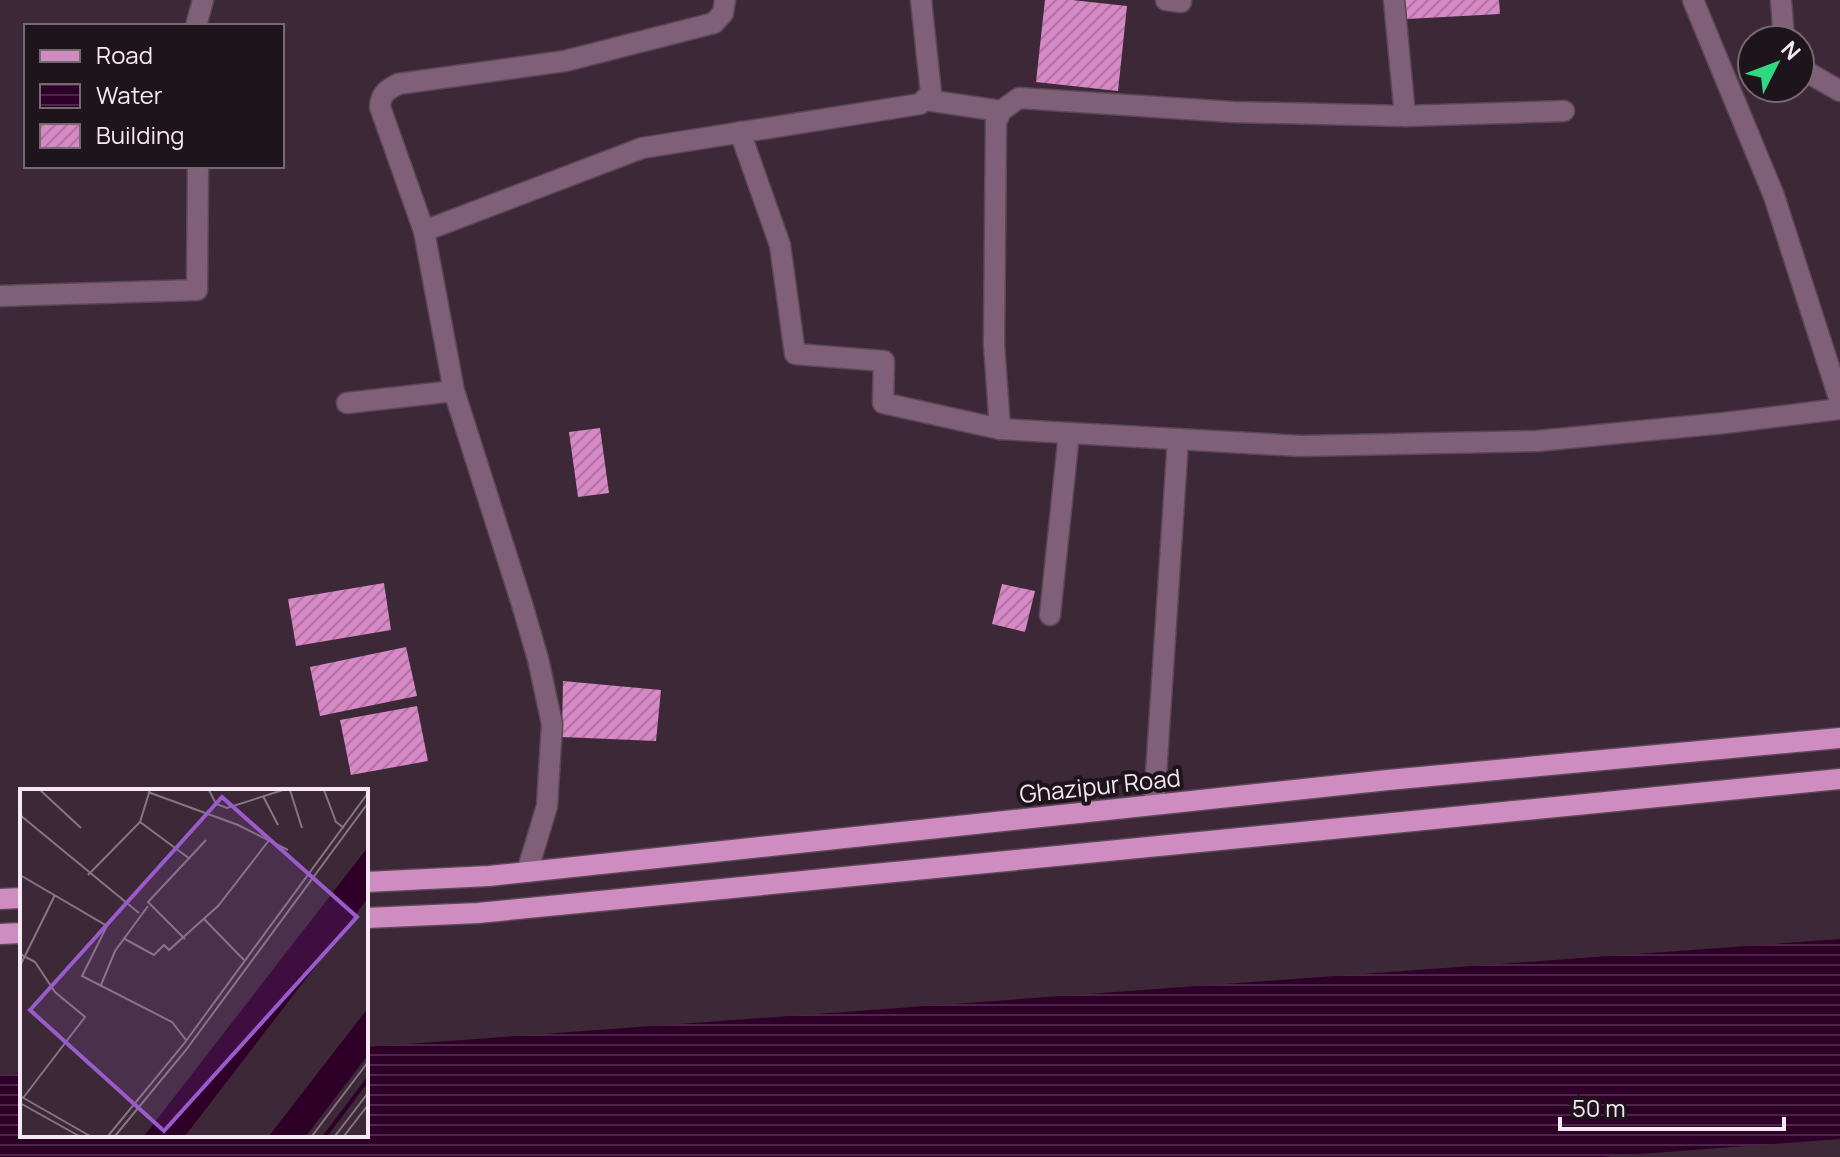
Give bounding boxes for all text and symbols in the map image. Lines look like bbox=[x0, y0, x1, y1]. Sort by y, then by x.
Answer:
legend bbox=[24, 24, 284, 168]
north arrow bbox=[1736, 24, 1816, 104]
text: N bbox=[1774, 35, 1807, 67]
text: Road bbox=[96, 38, 153, 71]
text: Water bbox=[96, 78, 163, 111]
text: Building bbox=[96, 118, 184, 151]
street label: Ghazipur Road bbox=[1018, 760, 1182, 810]
inset map bbox=[20, 789, 368, 1137]
scale bar bbox=[1560, 1081, 1784, 1131]
text: 50 m bbox=[1572, 1091, 1626, 1124]

